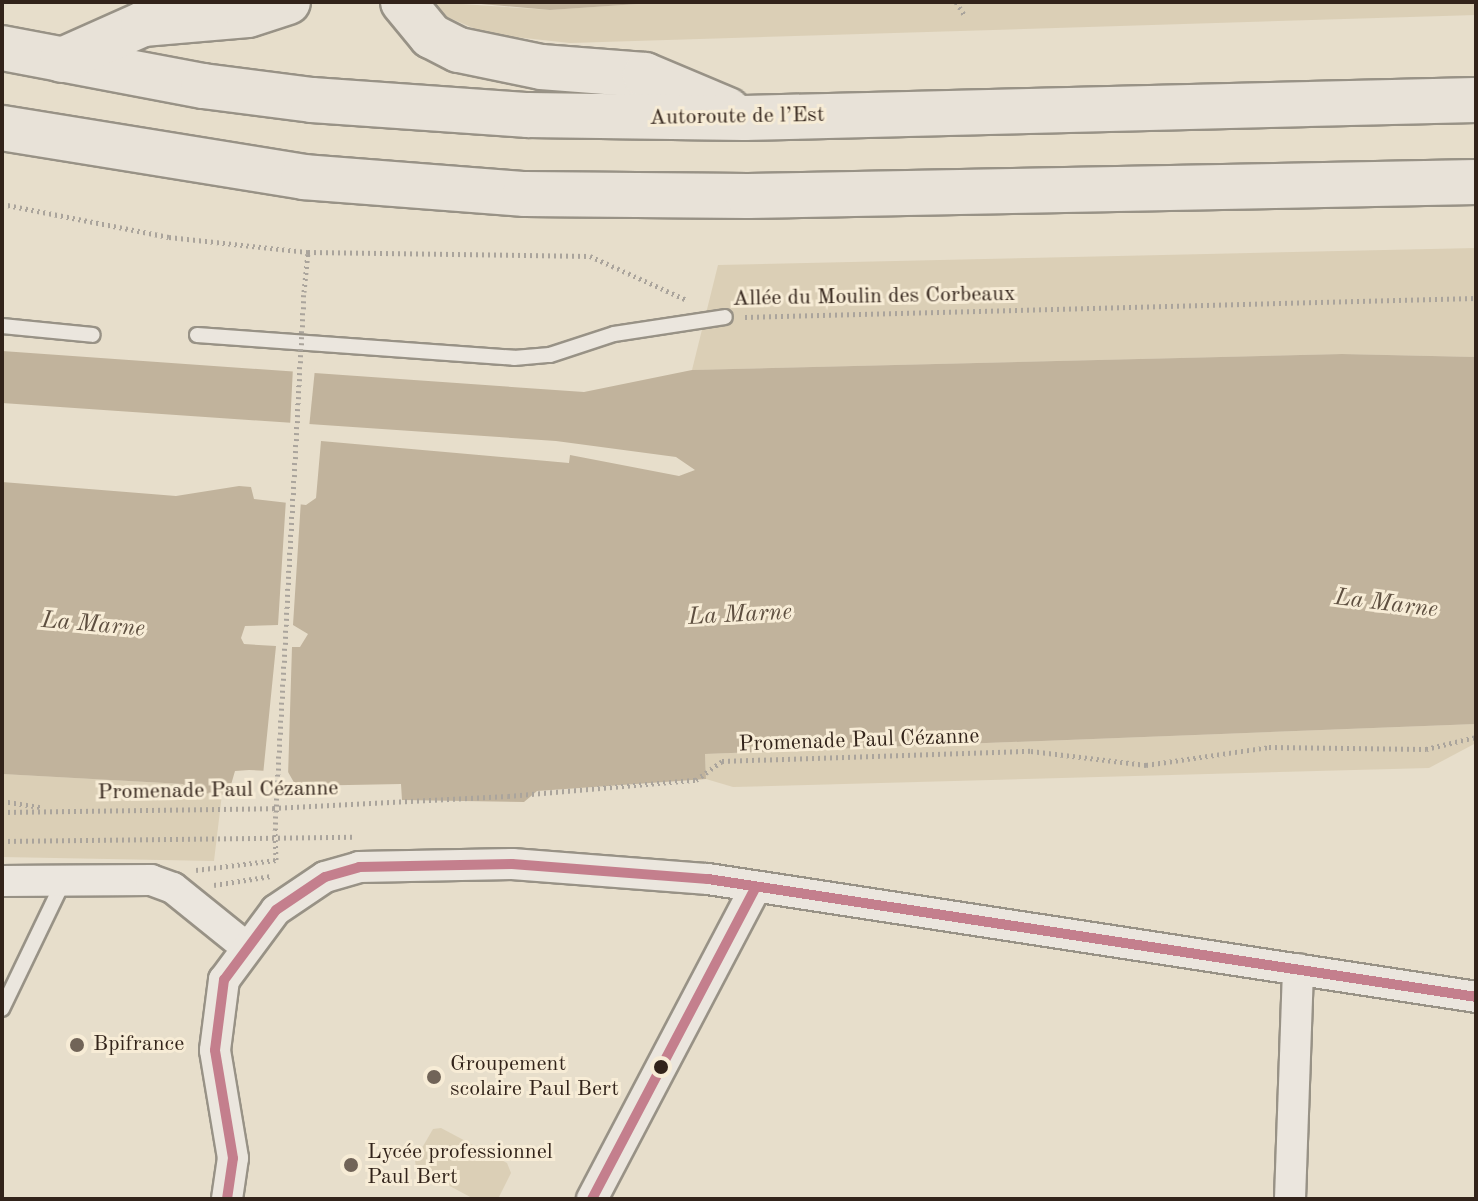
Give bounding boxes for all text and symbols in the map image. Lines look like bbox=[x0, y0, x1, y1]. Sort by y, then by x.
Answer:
street label: Autoroute de l’Est bbox=[649, 102, 825, 132]
street label: Allée du Moulin des Corbeaux bbox=[732, 281, 1016, 313]
water label: La Marne bbox=[1333, 584, 1439, 626]
water label: La Marne bbox=[687, 599, 793, 633]
water label: La Marne bbox=[40, 607, 146, 645]
street label: Promenade Paul Cézanne bbox=[738, 724, 980, 758]
street label: Promenade Paul Cézanne bbox=[97, 776, 339, 806]
place label: Bpifrance bbox=[93, 1032, 184, 1058]
marker: Bpifrance bbox=[68, 1036, 86, 1054]
place label: Groupement scolaire Paul Bert bbox=[450, 1051, 619, 1102]
unlabelled marker bbox=[653, 1059, 669, 1075]
marker: Groupement scolaire Paul Bert bbox=[425, 1068, 443, 1086]
place label: Lycée professionnel Paul Bert bbox=[367, 1139, 553, 1190]
marker: Lycée professionnel Paul Bert bbox=[342, 1156, 360, 1174]

